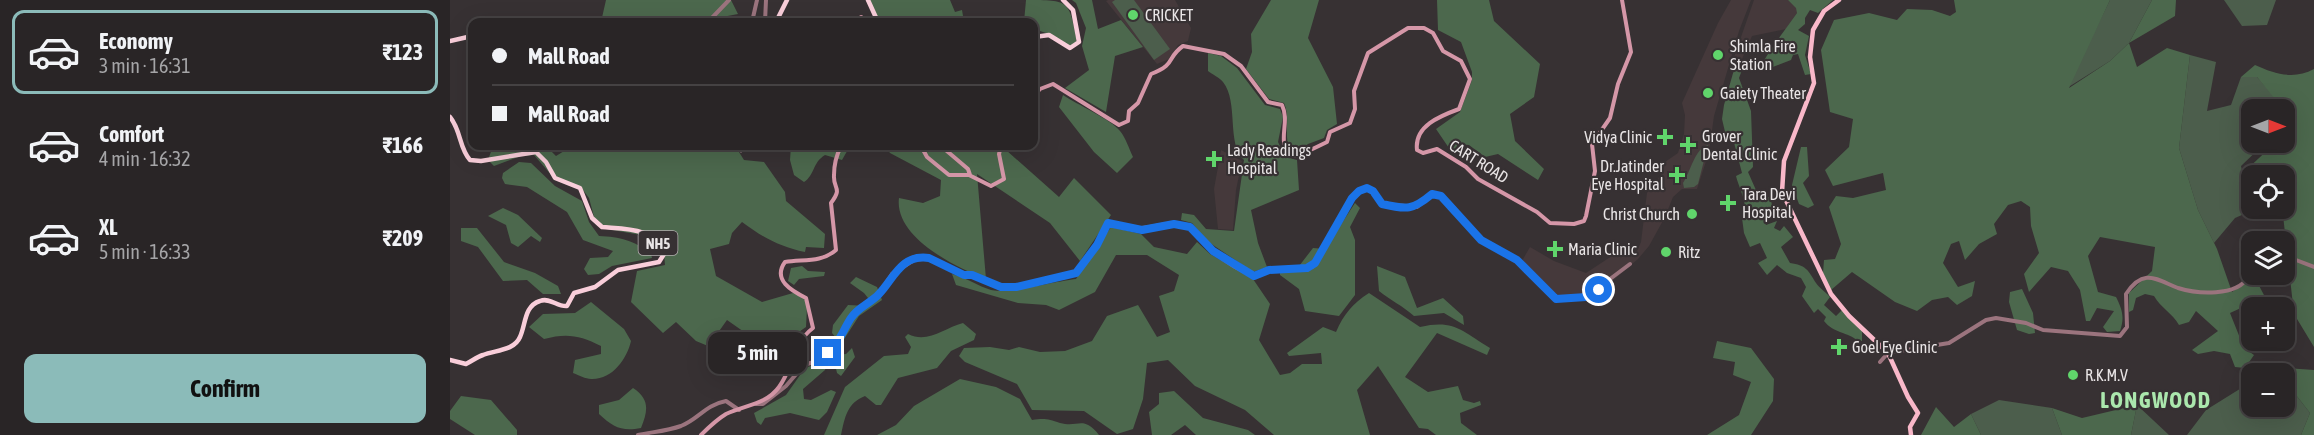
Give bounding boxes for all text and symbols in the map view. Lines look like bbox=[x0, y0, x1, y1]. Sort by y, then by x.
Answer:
place label: CRICKET bbox=[1145, 6, 1193, 24]
marker: CRICKET bbox=[1126, 8, 1140, 22]
icon: car bbox=[27, 25, 81, 79]
text: Economy bbox=[99, 28, 173, 54]
place label: Shimla Fire Station bbox=[1730, 37, 1796, 73]
text: ₹123 bbox=[383, 39, 423, 65]
text: Mall Road bbox=[528, 43, 610, 69]
marker: Shimla Fire Station bbox=[1711, 48, 1725, 62]
text: 3 min · 16:31 bbox=[99, 54, 191, 77]
place label: Gaiety Theater bbox=[1720, 84, 1806, 103]
marker: Gaiety Theater bbox=[1701, 86, 1715, 100]
north arrow bbox=[2241, 99, 2295, 153]
map controls bbox=[2241, 99, 2295, 417]
text: Mall Road bbox=[528, 101, 610, 127]
icon: car bbox=[27, 118, 81, 172]
text: Comfort bbox=[99, 121, 164, 147]
place label: Grover Dental Clinic bbox=[1702, 127, 1777, 163]
place label: Vidya Clinic bbox=[1584, 128, 1652, 147]
marker: Vidya Clinic bbox=[1656, 128, 1674, 146]
text: ₹166 bbox=[383, 132, 423, 158]
street label: CART ROAD bbox=[1446, 136, 1512, 186]
marker: Grover Dental Clinic bbox=[1679, 136, 1697, 154]
place label: Lady Readings Hospital bbox=[1227, 141, 1312, 178]
text: 4 min · 16:32 bbox=[99, 147, 191, 170]
marker: Lady Readings Hospital bbox=[1205, 150, 1223, 168]
place label: Dr.Jatinder Eye Hospital bbox=[1591, 157, 1665, 194]
button: locate bbox=[2241, 165, 2295, 219]
marker: Dr.Jatinder Eye Hospital bbox=[1668, 166, 1686, 184]
place label: Tara Devi Hospital bbox=[1742, 185, 1796, 222]
marker: Tara Devi Hospital bbox=[1719, 194, 1737, 212]
place label: Christ Church bbox=[1603, 205, 1680, 223]
marker: Christ Church bbox=[1685, 207, 1699, 221]
icon: car bbox=[27, 211, 81, 265]
text: XL bbox=[99, 214, 117, 240]
text: ₹209 bbox=[383, 225, 423, 251]
road number: NH5 bbox=[638, 231, 678, 255]
button: layers bbox=[2241, 231, 2295, 285]
text: 5 min · 16:33 bbox=[99, 240, 191, 263]
marker: Maria Clinic bbox=[1546, 240, 1564, 258]
place label: Maria Clinic bbox=[1568, 240, 1637, 258]
place label: Ritz bbox=[1678, 243, 1700, 261]
marker: Ritz bbox=[1659, 245, 1673, 259]
route start bbox=[1585, 276, 1612, 303]
button: + bbox=[2241, 297, 2295, 351]
callout: 5 min bbox=[708, 332, 807, 374]
marker: Goel Eye Clinic bbox=[1830, 338, 1848, 356]
place label: Goel Eye Clinic bbox=[1852, 338, 1937, 357]
route end bbox=[814, 339, 841, 366]
text: 5 min bbox=[737, 341, 778, 364]
button: Confirm bbox=[24, 354, 426, 423]
button: − bbox=[2241, 363, 2295, 417]
place label: R.K.M.V bbox=[2085, 366, 2128, 384]
marker: R.K.M.V bbox=[2066, 368, 2080, 382]
district label: LONGWOOD bbox=[2100, 387, 2212, 413]

